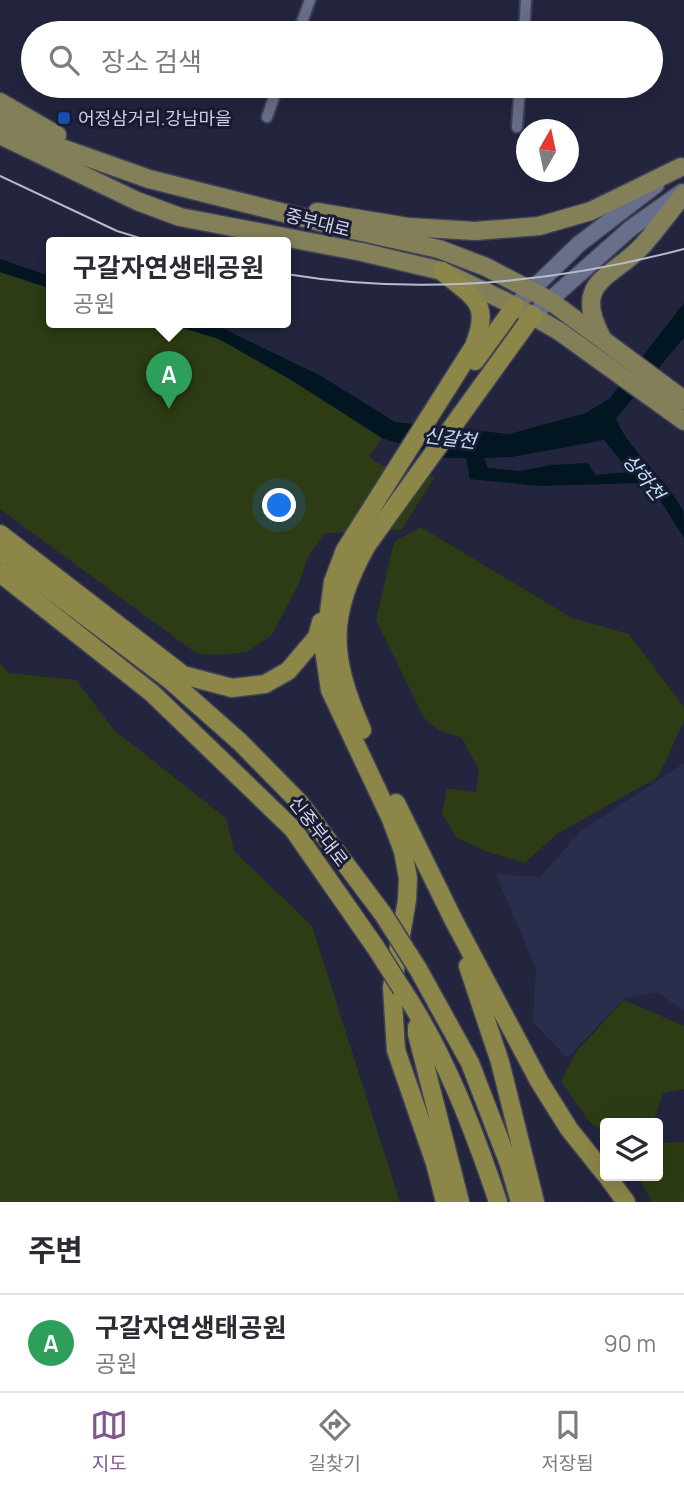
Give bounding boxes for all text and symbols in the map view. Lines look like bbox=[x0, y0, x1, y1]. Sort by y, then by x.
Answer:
search box bbox=[21, 21, 663, 98]
icon: search bbox=[45, 41, 83, 79]
text: 장소 검색 bbox=[101, 43, 202, 79]
place label: 어정삼거리.강남마을 bbox=[78, 106, 232, 130]
marker: 어정삼거리.강남마을 bbox=[56, 110, 72, 126]
north arrow bbox=[516, 119, 579, 182]
street label: 중부대로 bbox=[283, 202, 353, 242]
popup bbox=[46, 237, 291, 328]
text: 구갈자연생태공원 bbox=[73, 249, 264, 285]
text: 공원 bbox=[73, 287, 115, 319]
pin: A bbox=[146, 351, 192, 409]
water label: 신갈천 bbox=[422, 422, 479, 454]
water label: 상하천 bbox=[617, 448, 672, 507]
your location bbox=[262, 488, 296, 522]
street label: 신중부대로 bbox=[284, 791, 354, 871]
map controls bbox=[600, 1118, 663, 1181]
button: layers bbox=[600, 1118, 663, 1181]
text: 주변 bbox=[28, 1229, 83, 1270]
text: 구갈자연생태공원 bbox=[95, 1309, 286, 1345]
text: A bbox=[43, 1327, 59, 1359]
text: 90 m bbox=[604, 1327, 656, 1359]
text: 공원 bbox=[95, 1347, 137, 1379]
tab: 지도 bbox=[90, 1406, 128, 1476]
tab: 길찾기 bbox=[309, 1406, 361, 1476]
tab: 저장됨 bbox=[541, 1406, 594, 1476]

